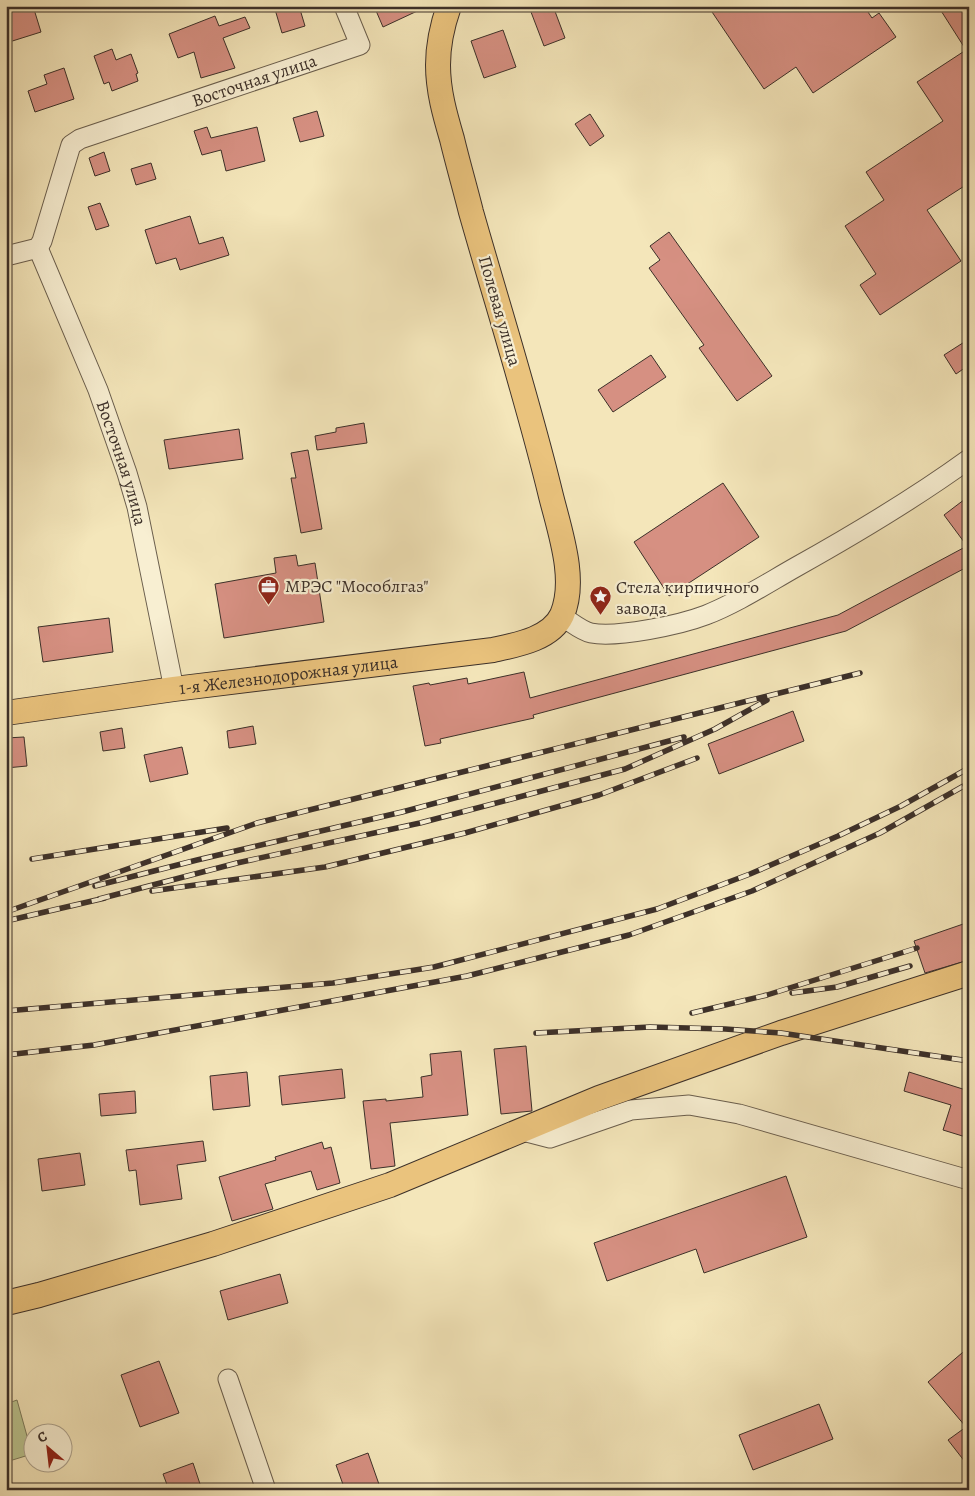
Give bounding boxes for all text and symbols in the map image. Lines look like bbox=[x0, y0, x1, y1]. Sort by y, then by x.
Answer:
street label: Восточная улица bbox=[189, 48, 321, 113]
street label: Полевая улица bbox=[473, 253, 527, 370]
street label: Восточная улица bbox=[91, 397, 153, 528]
office icon: МРЭС "Мособлгаз" bbox=[257, 574, 281, 605]
place label: МРЭС "Мособлгаз" bbox=[285, 574, 429, 598]
place label: Стела кирпичного завода bbox=[616, 575, 759, 620]
place icon: Стела кирпичного завода bbox=[588, 585, 612, 616]
street label: 1-я Железнодорожная улица bbox=[178, 650, 400, 700]
north arrow bbox=[22, 1424, 72, 1474]
text: С bbox=[34, 1426, 51, 1447]

